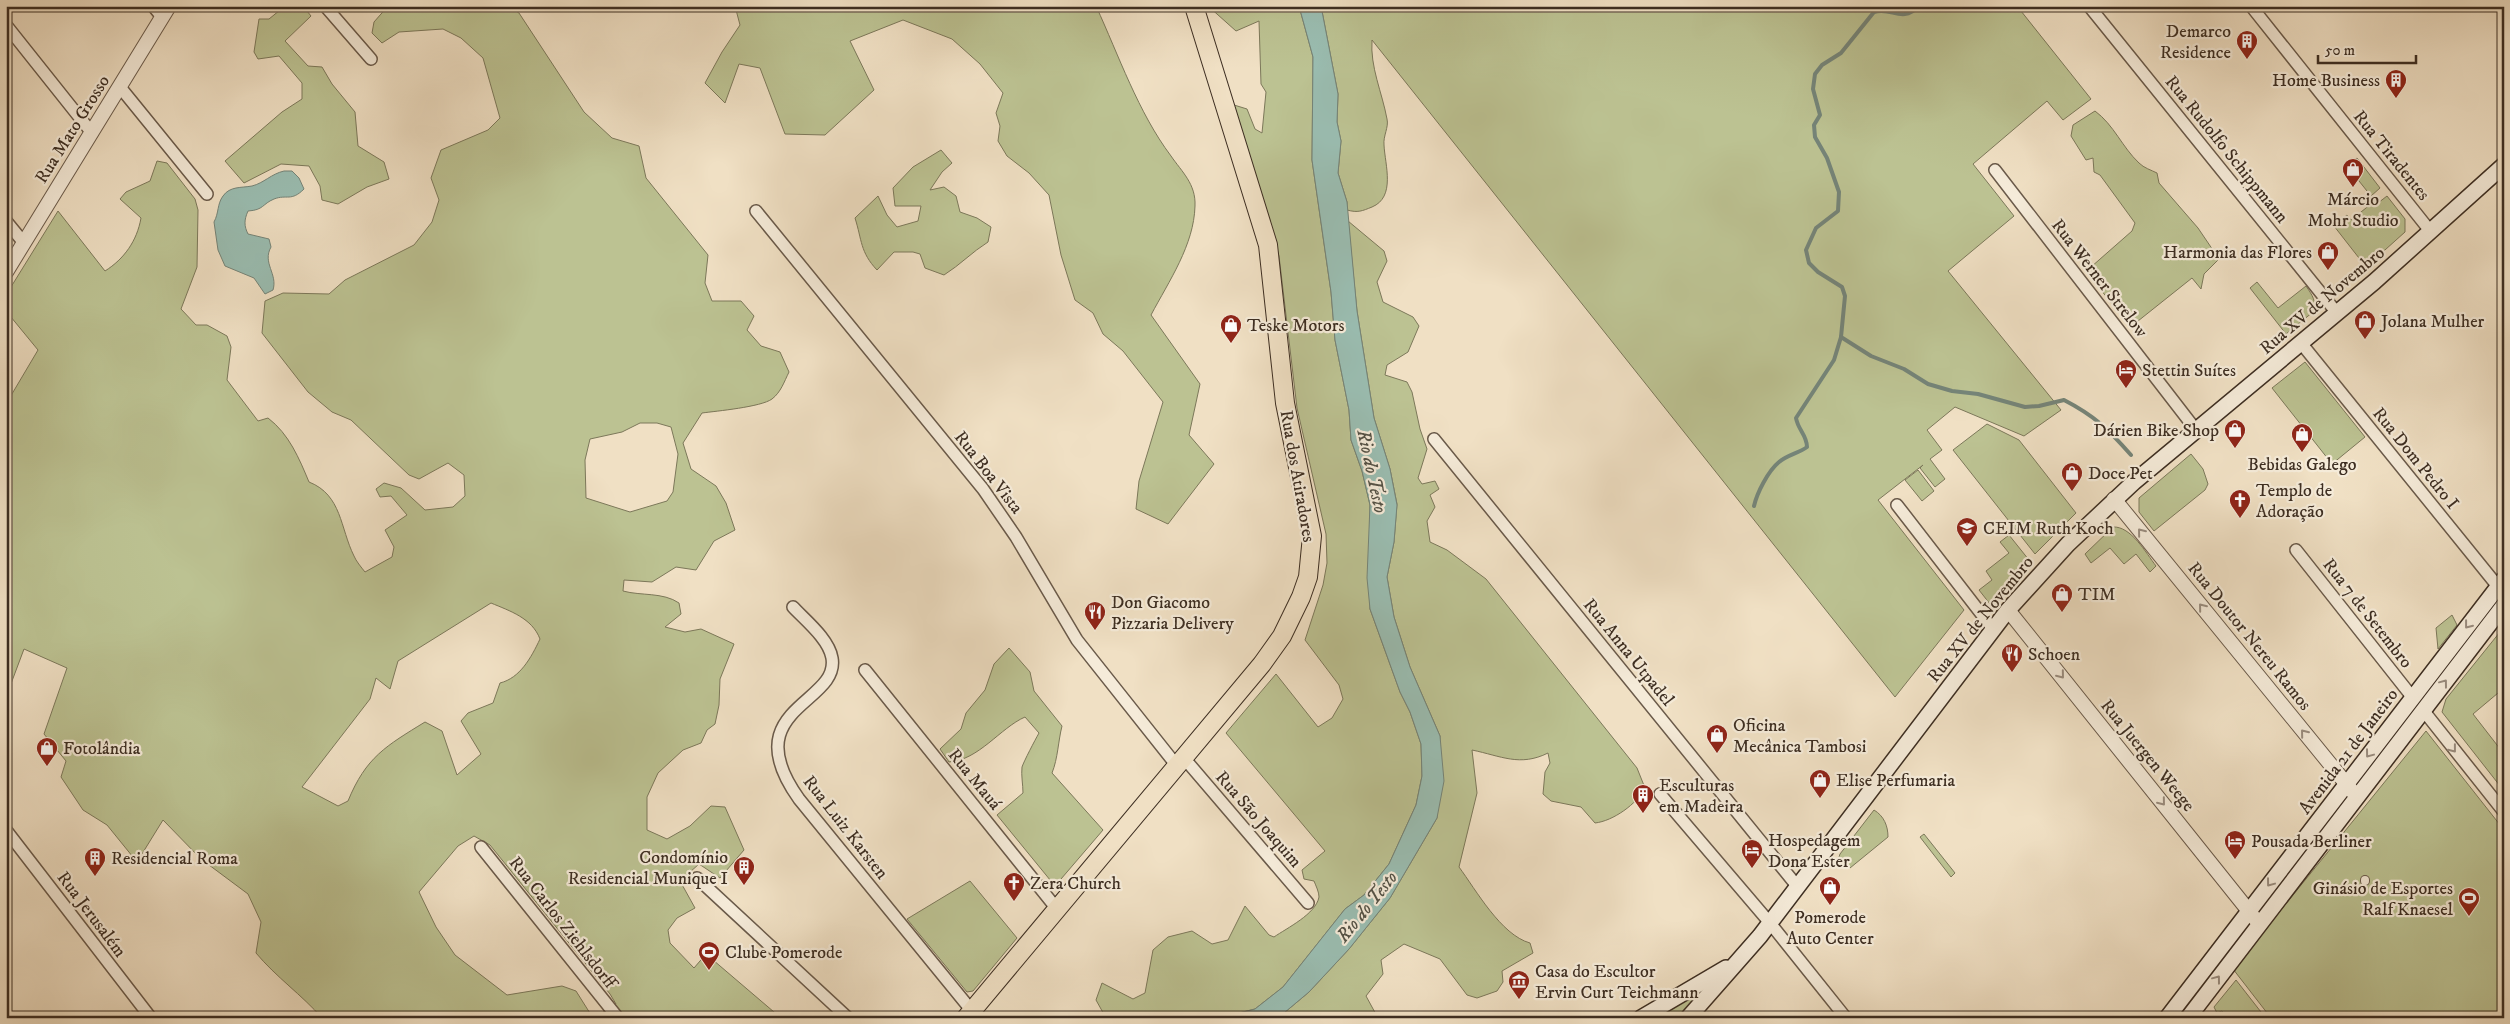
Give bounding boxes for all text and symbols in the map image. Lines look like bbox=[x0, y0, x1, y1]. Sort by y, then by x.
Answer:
place label: Demarco Residence bbox=[2160, 21, 2231, 64]
building icon: Demarco Residence bbox=[2235, 29, 2259, 60]
scale bar bbox=[2318, 32, 2415, 64]
text: 50 m bbox=[2325, 41, 2355, 60]
building icon: Home Business bbox=[2384, 68, 2408, 99]
place label: Home Business bbox=[2272, 70, 2380, 92]
street label: Rua Mato Grosso bbox=[31, 71, 115, 188]
street label: Rua Rudolfo Schippmann bbox=[2160, 71, 2293, 228]
street label: Rua Tiradentes bbox=[2348, 106, 2434, 205]
shop icon: Márcio Mohr Studio bbox=[2341, 157, 2365, 188]
place label: Márcio Mohr Studio bbox=[2307, 189, 2399, 232]
street label: Rua Werner Strelow bbox=[2046, 215, 2153, 343]
shop icon: Harmonia das Flores bbox=[2316, 240, 2340, 271]
place label: Harmonia das Flores bbox=[2163, 242, 2312, 264]
street label: Rua XV de Novembro bbox=[2256, 242, 2390, 360]
shop icon: Jolana Mulher bbox=[2353, 309, 2377, 340]
place label: Jolana Mulher bbox=[2379, 311, 2485, 333]
shop icon: Teske Motors bbox=[1219, 313, 1243, 344]
place label: Teske Motors bbox=[1247, 315, 1344, 337]
hotel icon: Stettin Suítes bbox=[2114, 358, 2138, 389]
place label: Stettin Suítes bbox=[2142, 360, 2236, 382]
street label: Rua Dom Pedro I bbox=[2367, 403, 2463, 514]
street label: Rua dos Atiradores bbox=[1275, 408, 1319, 544]
shop icon: Dárien Bike Shop bbox=[2223, 418, 2247, 449]
place label: Dárien Bike Shop bbox=[2093, 420, 2219, 442]
shop icon: Bebidas Galego bbox=[2290, 422, 2314, 453]
water label: Rio do Testo bbox=[1351, 426, 1392, 515]
street label: Rua Boa Vista bbox=[949, 427, 1028, 519]
place label: Bebidas Galego bbox=[2248, 454, 2357, 476]
shop icon: Doce Pet bbox=[2060, 461, 2084, 492]
place label: Doce Pet bbox=[2088, 463, 2153, 485]
place label: Templo de Adoração bbox=[2256, 480, 2332, 523]
church icon: Templo de Adoração bbox=[2228, 488, 2252, 519]
school or university icon: CEIM Ruth Koch bbox=[1955, 516, 1979, 547]
place label: CEIM Ruth Koch bbox=[1983, 518, 2114, 540]
one-way arrow bbox=[2137, 528, 2146, 537]
street label: Rua XV de Novembro bbox=[1923, 552, 2039, 687]
street label: Rua 7 de Setembro bbox=[2318, 554, 2417, 673]
street label: Rua Doutor Nereu Ramos bbox=[2183, 558, 2316, 715]
shop icon: TIM bbox=[2050, 582, 2074, 613]
place label: TIM bbox=[2078, 584, 2116, 606]
place label: Don Giacomo Pizzaria Delivery bbox=[1111, 592, 1234, 635]
street label: Rua Anna Utpadel bbox=[1578, 594, 1679, 711]
restaurant icon: Don Giacomo Pizzaria Delivery bbox=[1083, 600, 1107, 631]
one-way arrow bbox=[2200, 604, 2208, 613]
one-way arrow bbox=[2466, 619, 2474, 628]
restaurant icon: Schoen bbox=[2000, 642, 2024, 673]
place label: Schoen bbox=[2028, 644, 2081, 666]
one-way arrow bbox=[2055, 670, 2064, 679]
one-way arrow bbox=[2438, 680, 2446, 689]
street label: Avenida 21 de Janeiro bbox=[2294, 684, 2403, 819]
street label: Rua Juergen Weege bbox=[2095, 695, 2199, 816]
place label: Oficina Mecânica Tambosi bbox=[1733, 715, 1866, 758]
shop icon: Oficina Mecânica Tambosi bbox=[1705, 723, 1729, 754]
one-way arrow bbox=[2302, 730, 2310, 739]
shop icon: Fotolândia bbox=[35, 736, 59, 767]
place label: Fotolândia bbox=[63, 738, 141, 760]
one-way arrow bbox=[2448, 743, 2457, 752]
street label: Rua Mauá bbox=[943, 744, 1006, 815]
one-way arrow bbox=[2367, 748, 2375, 757]
street label: Rua São Joaquim bbox=[1210, 767, 1306, 872]
shop icon: Elise Perfumaria bbox=[1808, 768, 1832, 799]
place label: Elise Perfumaria bbox=[1836, 770, 1955, 792]
street label: Rua Luiz Karsten bbox=[798, 771, 893, 884]
place label: Esculturas em Madeira bbox=[1659, 775, 1744, 818]
building icon: Esculturas em Madeira bbox=[1631, 783, 1655, 814]
one-way arrow bbox=[2156, 796, 2165, 806]
hotel icon: Pousada Berliner bbox=[2223, 829, 2247, 860]
place label: Hospedagem Dona Ester bbox=[1768, 830, 1860, 873]
place label: Pousada Berliner bbox=[2251, 831, 2372, 853]
hotel icon: Hospedagem Dona Ester bbox=[1740, 838, 1764, 869]
building icon: Residencial Roma bbox=[83, 846, 107, 877]
place label: Condomínio Residencial Munique I bbox=[568, 847, 728, 890]
place label: Residencial Roma bbox=[111, 848, 238, 870]
street label: Rua Carlos Ziehlsdorff bbox=[504, 852, 622, 995]
building icon: Condomínio Residencial Munique I bbox=[732, 855, 756, 886]
street label: Rua Jerusalém bbox=[52, 867, 131, 962]
water label: Rio do Testo bbox=[1331, 867, 1403, 948]
church icon: Zera Church bbox=[1002, 871, 1026, 902]
place label: Zera Church bbox=[1030, 873, 1122, 895]
shop icon: Pomerode Auto Center bbox=[1818, 875, 1842, 906]
one-way arrow bbox=[2268, 877, 2276, 886]
place label: Ginásio de Esportes Ralf Knaesel bbox=[2313, 878, 2454, 921]
sports icon: Ginásio de Esportes Ralf Knaesel bbox=[2457, 886, 2481, 917]
place label: Pomerode Auto Center bbox=[1786, 907, 1874, 950]
sports icon: Clube Pomerode bbox=[697, 940, 721, 971]
place label: Clube Pomerode bbox=[725, 942, 842, 964]
place label: Casa do Escultor Ervin Curt Teichmann bbox=[1535, 961, 1699, 1004]
museum icon: Casa do Escultor Ervin Curt Teichmann bbox=[1507, 969, 1531, 1000]
one-way arrow bbox=[2211, 975, 2220, 985]

